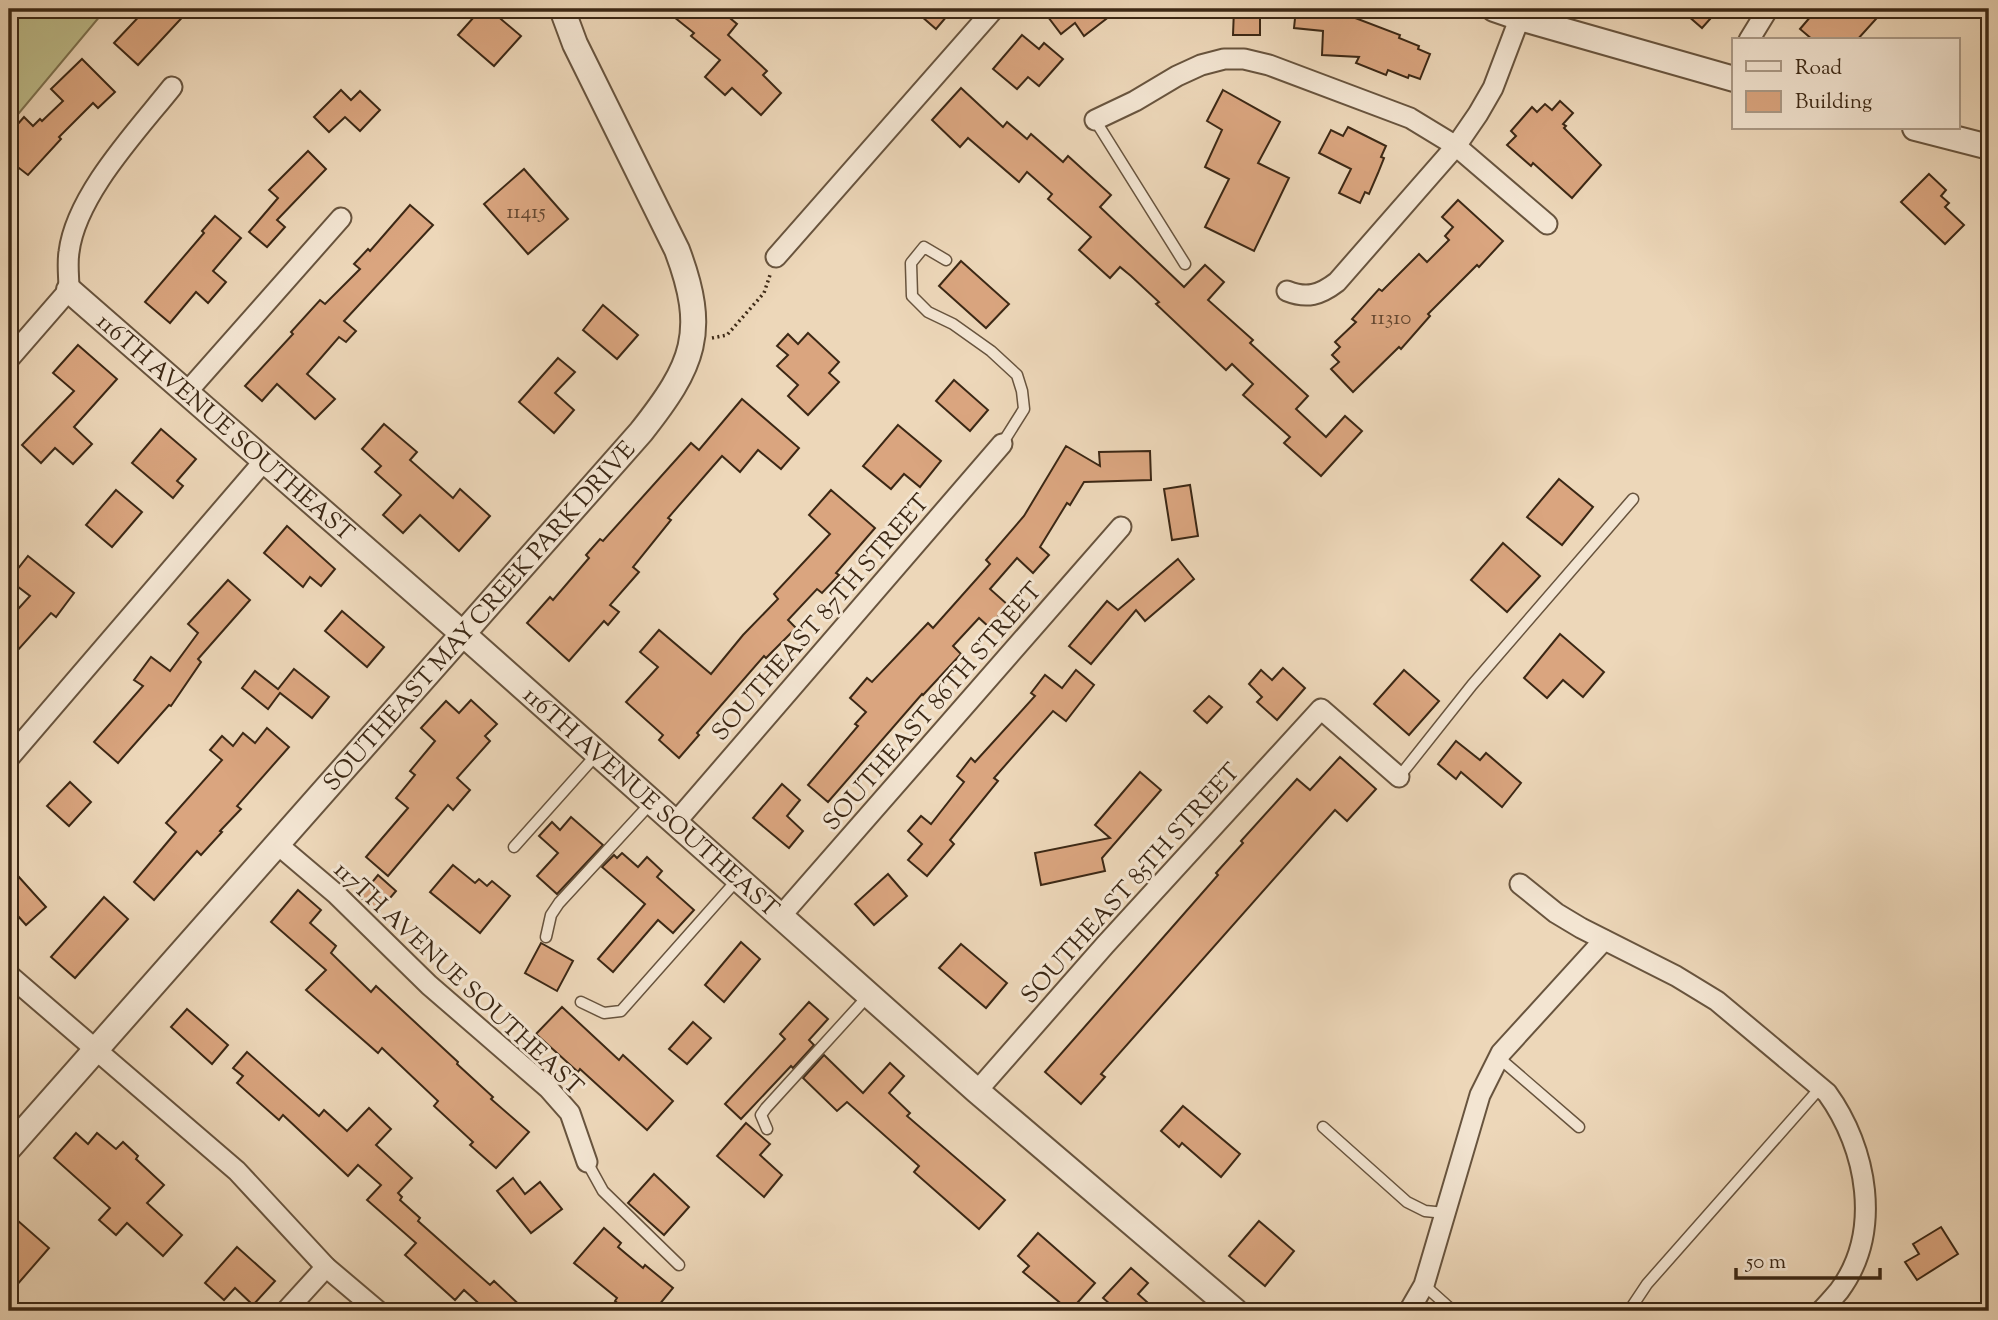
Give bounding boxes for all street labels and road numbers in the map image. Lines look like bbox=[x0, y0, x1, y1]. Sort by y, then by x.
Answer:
street label: 116TH AVENUE SOUTHEAST bbox=[88, 306, 361, 551]
street label: SOUTHEAST MAY CREEK PARK DRIVE bbox=[316, 434, 645, 800]
street label: SOUTHEAST 87TH STREET bbox=[705, 487, 938, 749]
street label: SOUTHEAST 86TH STREET bbox=[816, 576, 1051, 839]
street label: 116TH AVENUE SOUTHEAST bbox=[514, 680, 786, 926]
street label: SOUTHEAST 85TH STREET bbox=[1014, 756, 1249, 1012]
street label: 117TH AVENUE SOUTHEAST bbox=[325, 854, 590, 1105]

